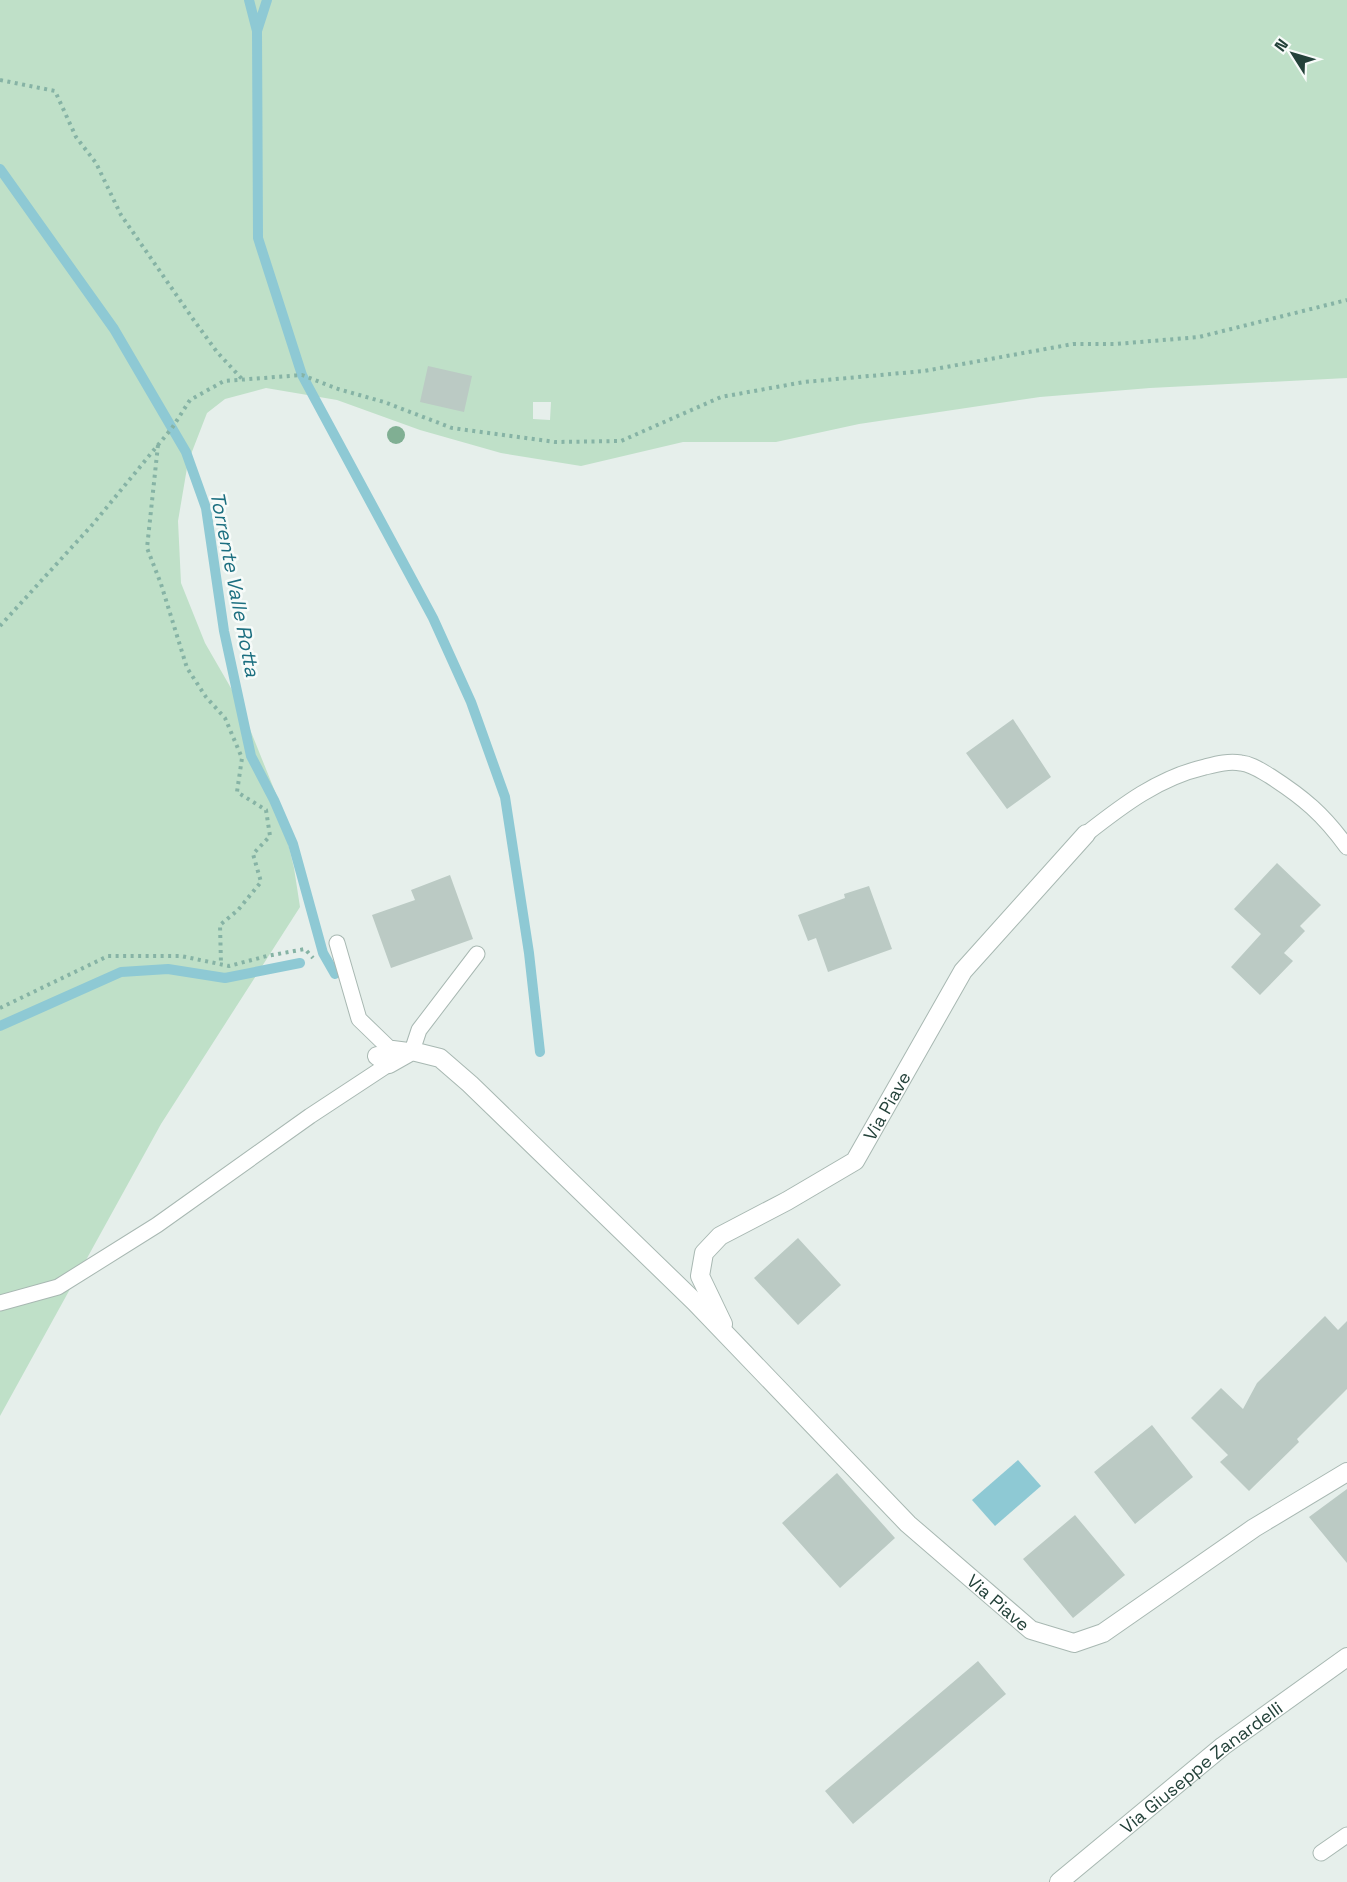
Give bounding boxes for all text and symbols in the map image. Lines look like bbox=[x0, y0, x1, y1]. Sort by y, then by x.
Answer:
north arrow bbox=[1263, 24, 1323, 84]
text: N bbox=[1270, 35, 1293, 56]
water label: Torrente Valle Rotta bbox=[204, 489, 266, 679]
street label: Via Piave bbox=[858, 1067, 915, 1144]
street label: Via Piave bbox=[962, 1569, 1035, 1636]
street label: Via Giuseppe Zanardelli bbox=[1115, 1696, 1287, 1838]

